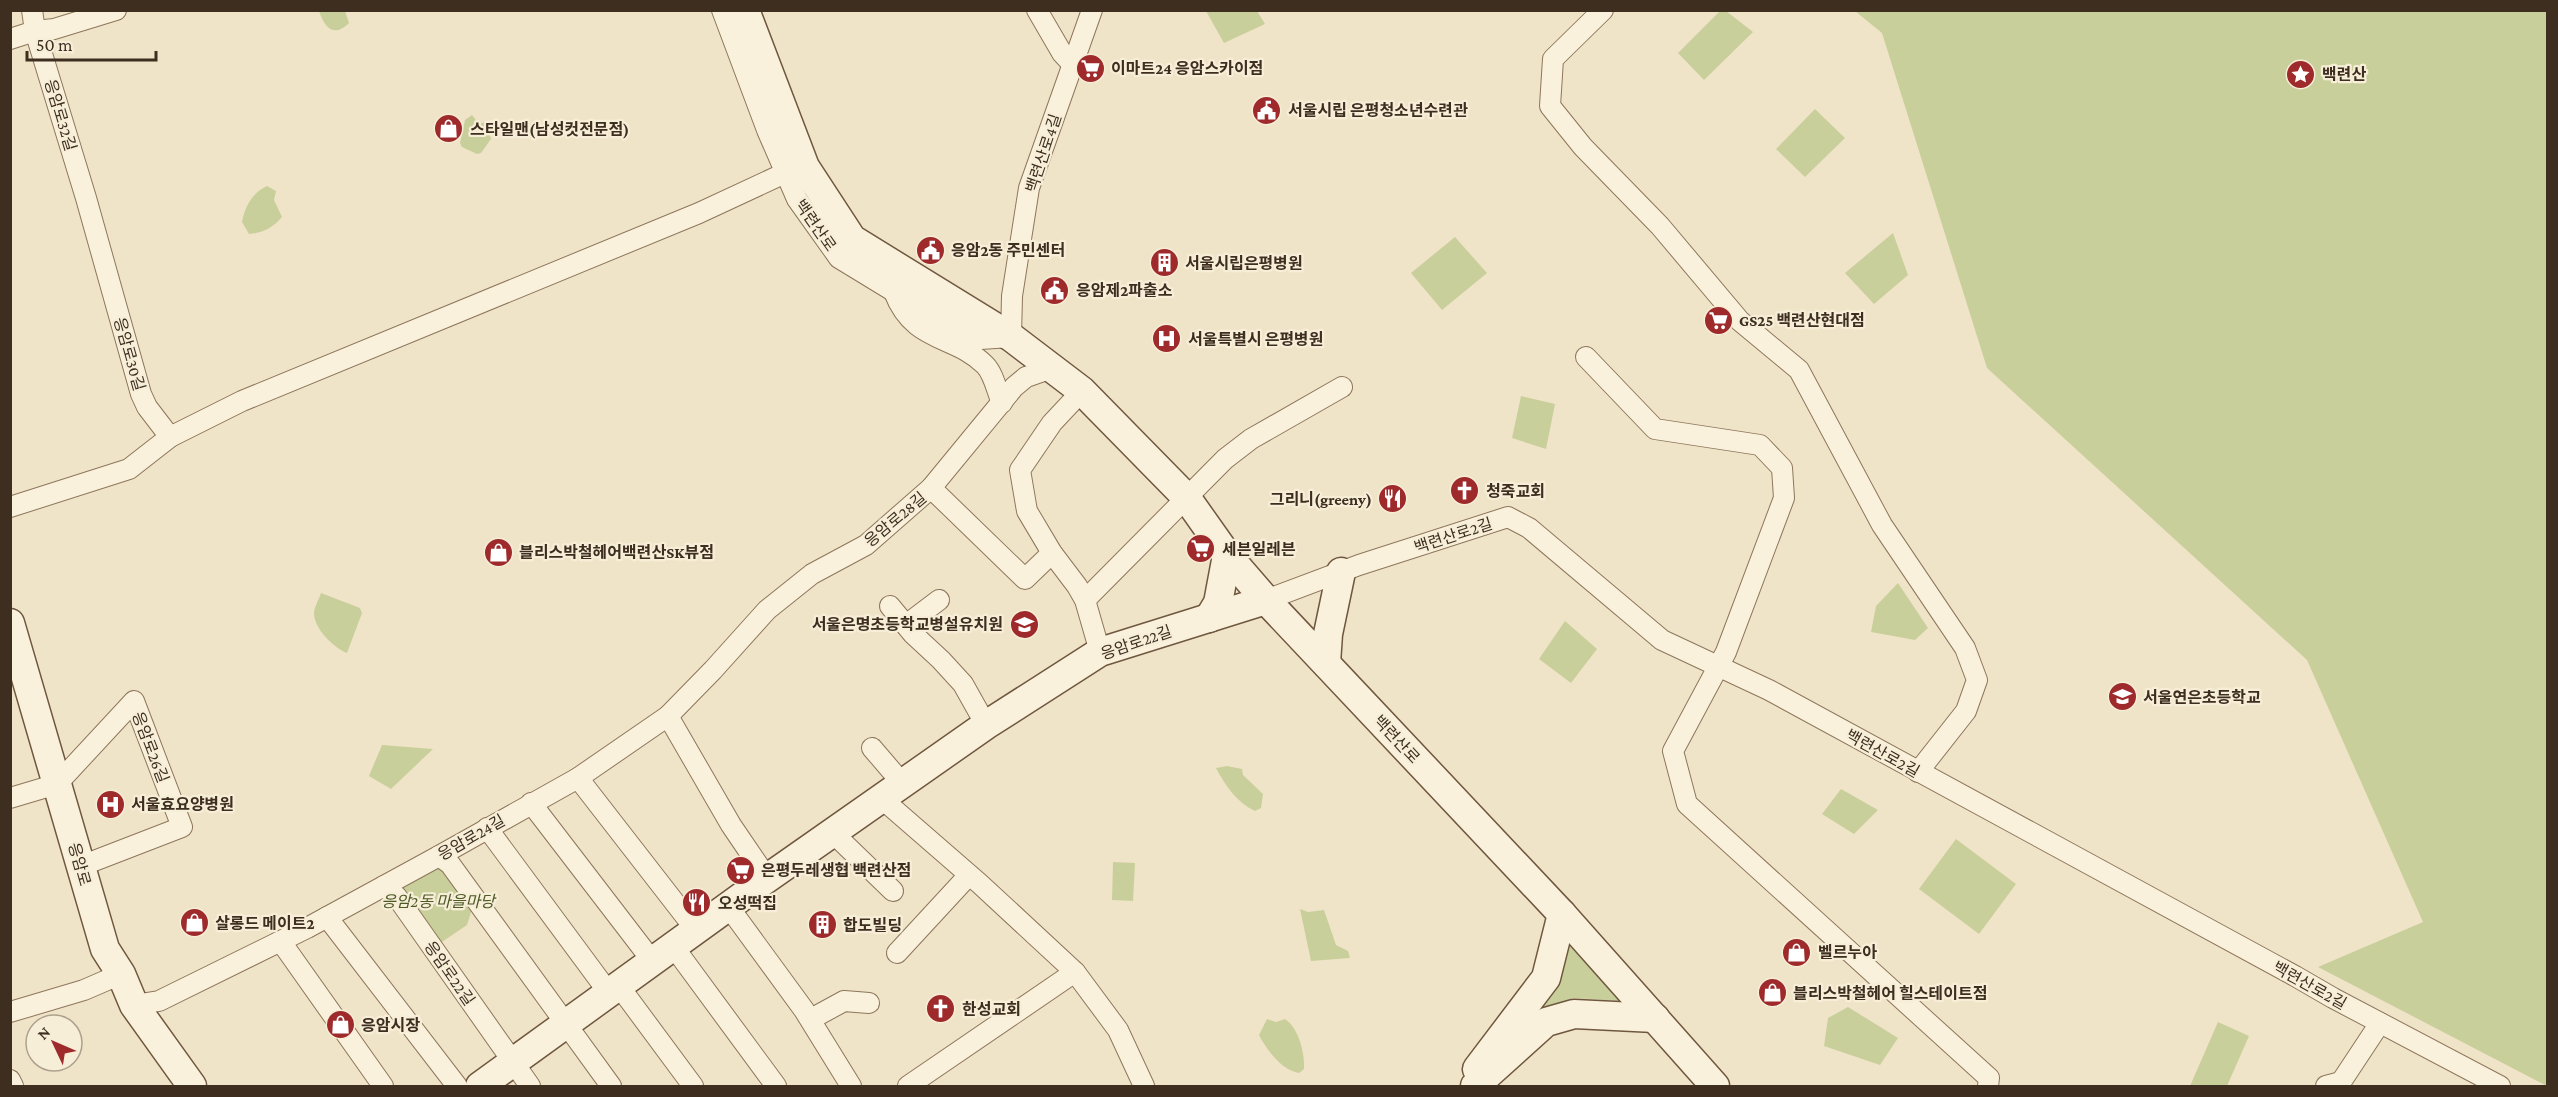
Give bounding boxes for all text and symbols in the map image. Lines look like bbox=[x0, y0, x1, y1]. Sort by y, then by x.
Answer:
scale bar bbox=[27, 24, 156, 62]
text: 50 m bbox=[36, 35, 73, 55]
supermarket icon: 이마트24 응암스카이점 bbox=[1074, 52, 1106, 84]
place icon: 백련산 bbox=[2285, 58, 2317, 90]
place label: 이마트24 응암스카이점 bbox=[1111, 60, 1263, 77]
place label: 백련산 bbox=[2322, 66, 2366, 83]
street label: 응암로32길 bbox=[42, 77, 79, 153]
public building icon: 서울시립 은평청소년수련관 bbox=[1251, 94, 1283, 126]
place label: 서울시립 은평청소년수련관 bbox=[1288, 102, 1468, 119]
street label: 백련산로4길 bbox=[1023, 112, 1064, 195]
shop icon: 스타일맨(남성컷전문점) bbox=[433, 113, 465, 145]
place label: 스타일맨(남성컷전문점) bbox=[470, 121, 629, 139]
street label: 백련산로 bbox=[792, 196, 840, 255]
public building icon: 응암2동 주민센터 bbox=[914, 234, 946, 266]
place label: 응암2동 주민센터 bbox=[951, 242, 1065, 259]
building icon: 서울시립은평병원 bbox=[1148, 247, 1180, 279]
place label: 서울시립은평병원 bbox=[1185, 255, 1303, 272]
public building icon: 응암제2파출소 bbox=[1039, 274, 1071, 306]
place label: 응암제2파출소 bbox=[1076, 282, 1173, 299]
supermarket icon: GS25 백련산현대점 bbox=[1702, 304, 1734, 336]
place label: GS25 백련산현대점 bbox=[1739, 311, 1865, 329]
street label: 응암로30길 bbox=[111, 315, 148, 393]
hospital icon: 서울특별시 은평병원 bbox=[1151, 323, 1183, 355]
place label: 서울특별시 은평병원 bbox=[1188, 331, 1324, 348]
church icon: 청죽교회 bbox=[1449, 475, 1481, 507]
restaurant icon: 그리니(greeny) bbox=[1377, 483, 1409, 515]
place label: 청죽교회 bbox=[1486, 483, 1545, 500]
street label: 응암로28길 bbox=[861, 489, 930, 550]
place label: 그리니(greeny) bbox=[1270, 491, 1372, 509]
street label: 백련산로2길 bbox=[1412, 515, 1494, 556]
supermarket icon: 세븐일레븐 bbox=[1185, 533, 1217, 565]
shop icon: 블리스박철헤어백련산SK뷰점 bbox=[482, 536, 514, 568]
place label: 세븐일레븐 bbox=[1222, 541, 1296, 558]
place label: 블리스박철헤어백련산SK뷰점 bbox=[519, 544, 714, 561]
school or university icon: 서울은명초등학교병설유치원 bbox=[1008, 608, 1040, 640]
place label: 서울은명초등학교병설유치원 bbox=[812, 615, 1003, 633]
street label: 응암로22길 bbox=[1098, 622, 1174, 663]
school or university icon: 서울연은초등학교 bbox=[2106, 681, 2138, 713]
place label: 서울연은초등학교 bbox=[2143, 688, 2261, 706]
street label: 응암로26길 bbox=[129, 709, 172, 785]
street label: 백련산로 bbox=[1370, 712, 1423, 767]
street label: 백련산로2길 bbox=[1843, 726, 1922, 781]
hospital icon: 서울효요양병원 bbox=[94, 788, 126, 820]
place label: 서울효요양병원 bbox=[131, 796, 234, 813]
street label: 응암로24길 bbox=[435, 811, 508, 863]
street label: 응암로 bbox=[65, 841, 94, 888]
supermarket icon: 은평두레생협 백련산점 bbox=[724, 854, 756, 886]
place label: 은평두레생협 백련산점 bbox=[761, 862, 911, 879]
restaurant icon: 오성떡집 bbox=[681, 887, 713, 919]
park label: 응암2동 마을마당 bbox=[381, 893, 497, 910]
place label: 오성떡집 bbox=[718, 895, 777, 912]
shop icon: 살롱드 메이트2 bbox=[178, 907, 210, 939]
building icon: 합도빌딩 bbox=[806, 909, 838, 941]
place label: 살롱드 메이트2 bbox=[215, 915, 315, 932]
place label: 합도빌딩 bbox=[843, 916, 902, 934]
shop icon: 벨르누아 bbox=[1781, 936, 1813, 968]
street label: 응암로22길 bbox=[421, 938, 478, 1008]
place label: 벨르누아 bbox=[1818, 944, 1877, 961]
street label: 백련산로2길 bbox=[2270, 958, 2349, 1013]
shop icon: 블리스박철헤어 힐스테이트점 bbox=[1756, 977, 1788, 1009]
place label: 블리스박철헤어 힐스테이트점 bbox=[1793, 984, 1987, 1002]
church icon: 한성교회 bbox=[925, 993, 957, 1025]
place label: 한성교회 bbox=[962, 1000, 1021, 1018]
shop icon: 응암시장 bbox=[324, 1009, 356, 1041]
north arrow bbox=[24, 1013, 84, 1073]
place label: 응암시장 bbox=[361, 1017, 420, 1034]
text: N bbox=[34, 1023, 54, 1043]

